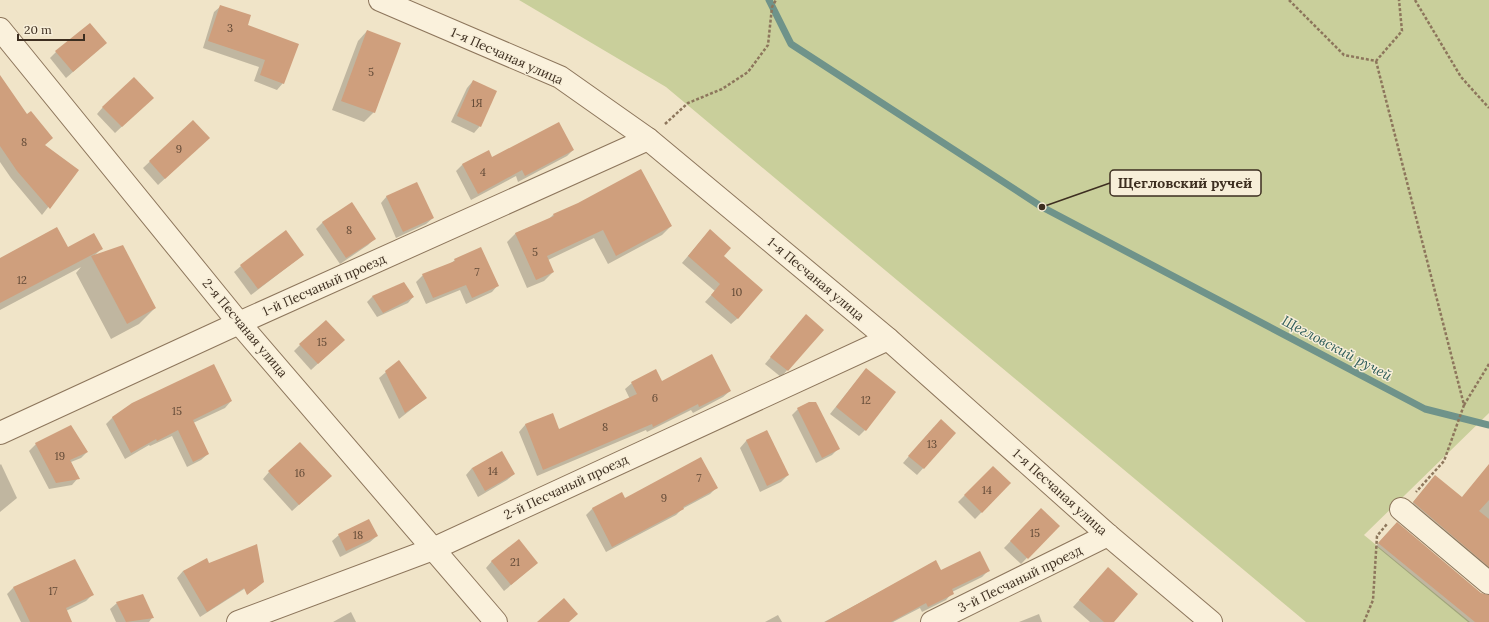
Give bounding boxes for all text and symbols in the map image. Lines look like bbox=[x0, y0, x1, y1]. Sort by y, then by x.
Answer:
scale bar bbox=[18, 16, 84, 42]
house number: 3 bbox=[227, 21, 233, 35]
text: 20 m bbox=[24, 22, 52, 37]
street label: 1-я Песчаная улица bbox=[448, 24, 566, 89]
house number: 5 bbox=[368, 65, 374, 79]
house number: 1Я bbox=[471, 96, 483, 110]
house number: 8 bbox=[21, 135, 27, 149]
house number: 9 bbox=[176, 142, 182, 156]
house number: 4 bbox=[480, 165, 486, 179]
callout: Щегловский ручей bbox=[1110, 170, 1261, 196]
text: Щегловский ручей bbox=[1118, 174, 1252, 192]
house number: 8 bbox=[346, 223, 352, 237]
street label: 1-я Песчаная улица bbox=[764, 233, 868, 325]
house number: 5 bbox=[532, 245, 538, 259]
street label: 1-й Песчаный проезд bbox=[260, 250, 389, 320]
house number: 7 bbox=[474, 265, 480, 279]
house number: 12 bbox=[17, 273, 27, 287]
street label: 2-я Песчаная улица bbox=[199, 275, 291, 381]
house number: 10 bbox=[732, 285, 743, 299]
water label: Щегловский ручей bbox=[1279, 311, 1396, 385]
house number: 15 bbox=[317, 335, 327, 349]
house number: 6 bbox=[652, 391, 658, 405]
house number: 12 bbox=[861, 393, 871, 407]
house number: 15 bbox=[172, 404, 182, 418]
house number: 8 bbox=[602, 420, 608, 434]
house number: 13 bbox=[927, 437, 937, 451]
street label: 1-я Песчаная улица bbox=[1009, 445, 1111, 539]
house number: 19 bbox=[55, 449, 65, 463]
street label: 2-й Песчаный проезд bbox=[501, 451, 631, 523]
house number: 14 bbox=[488, 464, 498, 478]
house number: 16 bbox=[295, 466, 305, 480]
house number: 7 bbox=[696, 471, 702, 485]
house number: 14 bbox=[982, 483, 992, 497]
house number: 9 bbox=[661, 491, 667, 505]
house number: 15 bbox=[1030, 526, 1040, 540]
house number: 18 bbox=[353, 528, 363, 542]
street label: 3-й Песчаный проезд bbox=[955, 541, 1085, 616]
house number: 21 bbox=[510, 555, 520, 569]
house number: 17 bbox=[48, 584, 58, 598]

